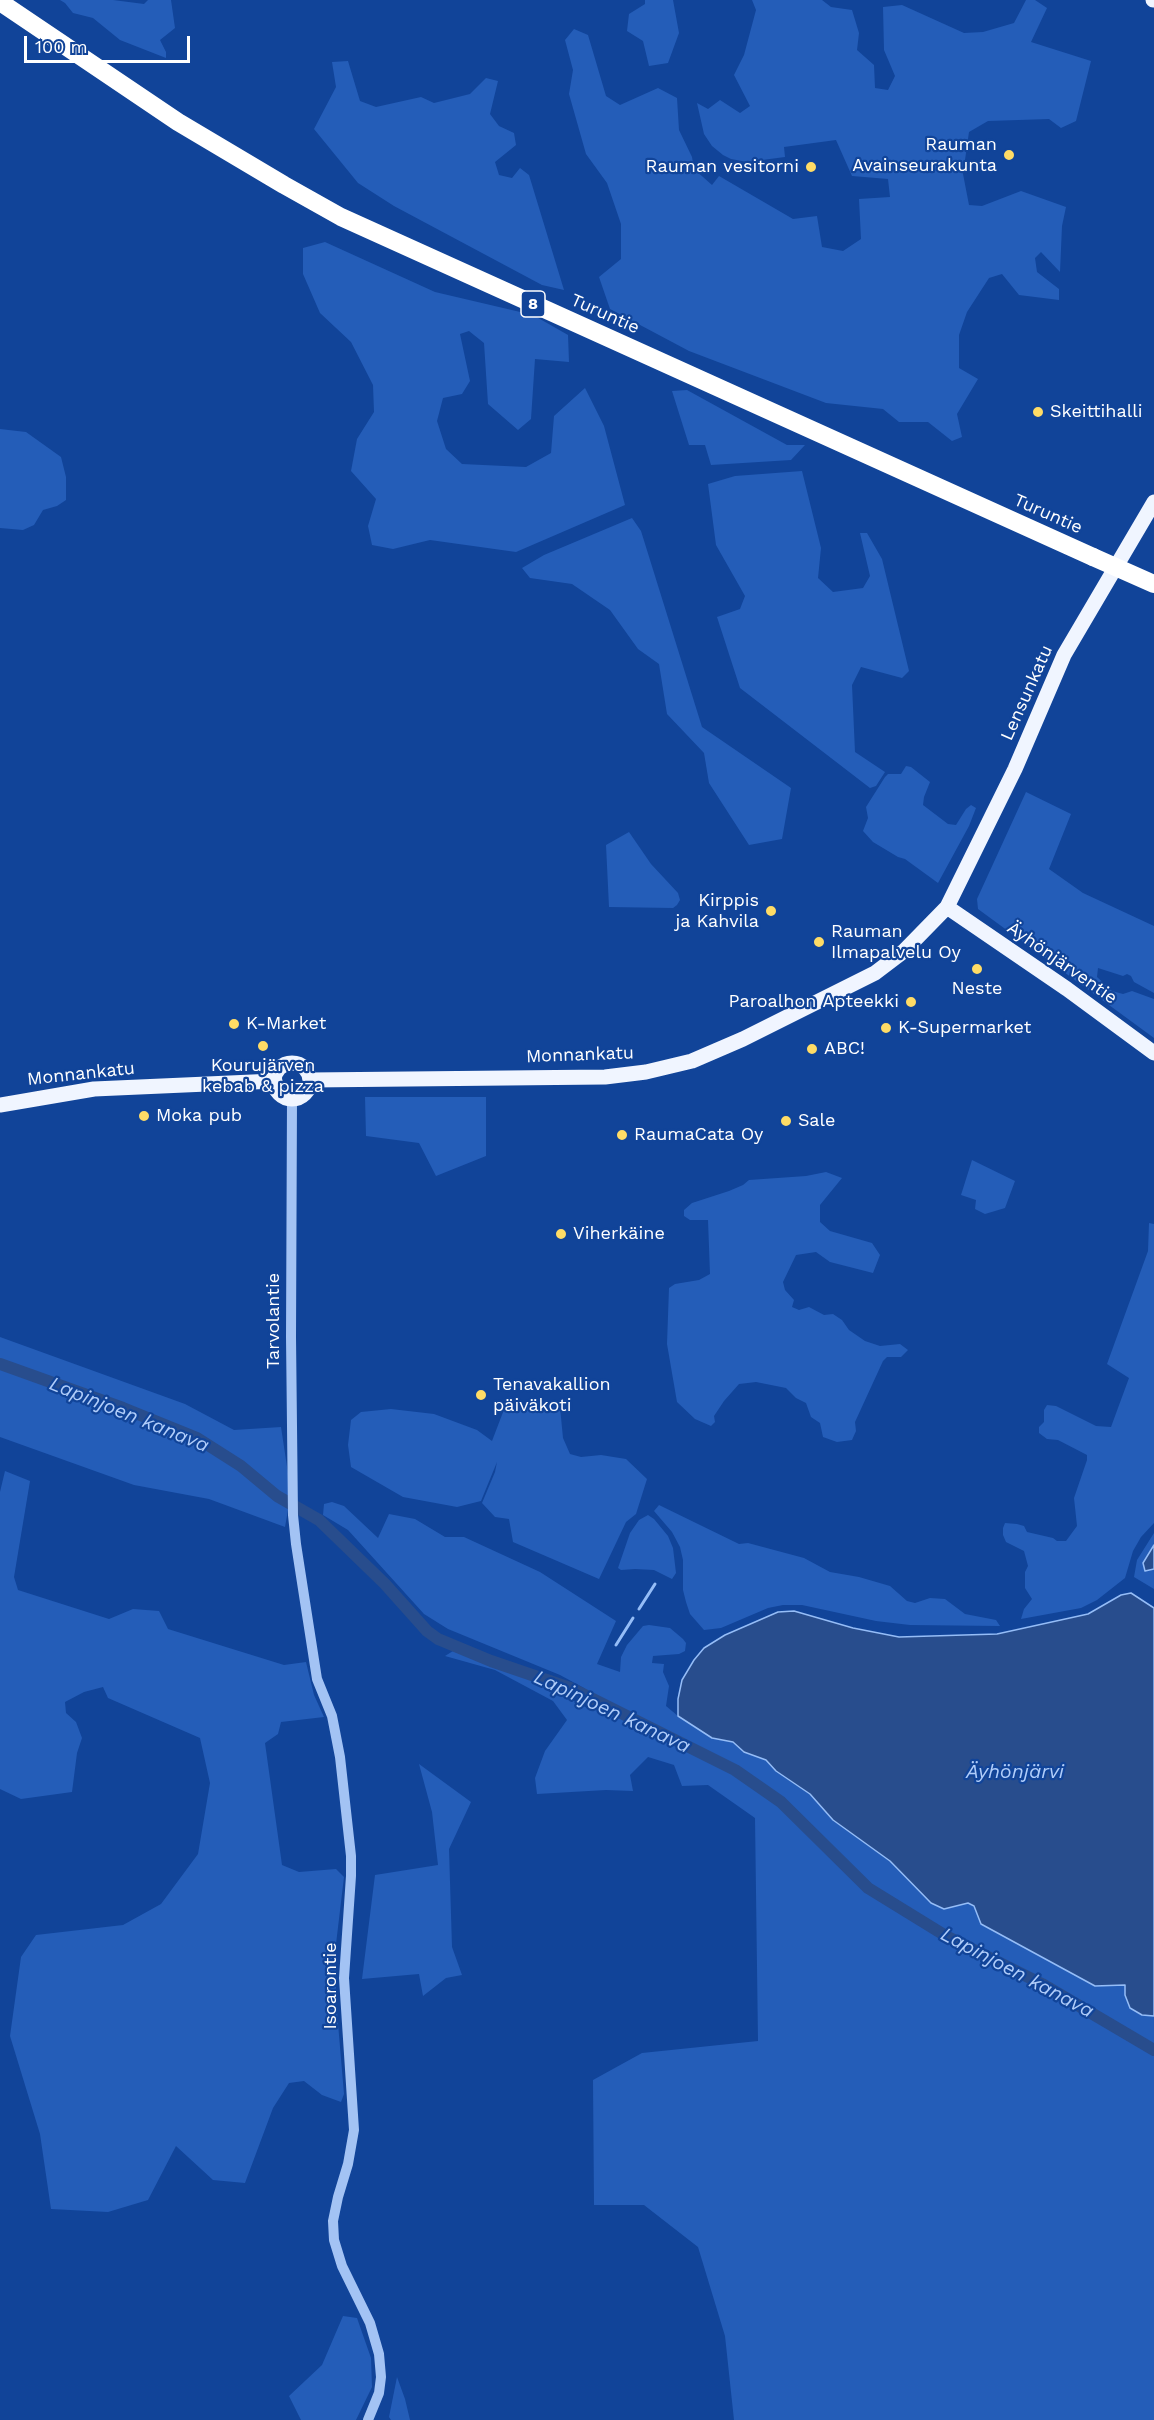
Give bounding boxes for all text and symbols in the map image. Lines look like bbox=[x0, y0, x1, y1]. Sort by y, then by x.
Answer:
scale bar bbox=[27, 24, 194, 62]
text: 100 m bbox=[35, 36, 88, 57]
place label: Rauman Avainseurakunta bbox=[852, 134, 997, 176]
marker: Rauman Avainseurakunta bbox=[1002, 148, 1016, 162]
place label: Rauman vesitorni bbox=[645, 156, 799, 178]
marker: Rauman vesitorni bbox=[804, 160, 818, 174]
street label: Turuntie bbox=[567, 289, 643, 339]
road number: 8 bbox=[521, 291, 545, 317]
place label: Skeittihalli bbox=[1050, 401, 1142, 423]
marker: Skeittihalli bbox=[1031, 405, 1045, 419]
street label: Turuntie bbox=[1010, 489, 1086, 539]
street label: Lensunkatu bbox=[996, 642, 1058, 744]
place label: Kirppis ja Kahvila bbox=[675, 890, 759, 932]
marker: Kirppis ja Kahvila bbox=[764, 904, 778, 918]
street label: Äyhönjärventie bbox=[1003, 917, 1121, 1009]
place label: Rauman Ilmapalvelu Oy bbox=[831, 921, 961, 964]
marker: Rauman Ilmapalvelu Oy bbox=[812, 935, 826, 949]
marker: Neste bbox=[970, 962, 984, 976]
place label: Neste bbox=[952, 978, 1002, 1000]
place label: Paroalhon Apteekki bbox=[729, 991, 899, 1013]
marker: Paroalhon Apteekki bbox=[904, 995, 918, 1009]
place label: K-Market bbox=[246, 1013, 326, 1035]
marker: K-Market bbox=[227, 1017, 241, 1031]
place label: K-Supermarket bbox=[898, 1017, 1031, 1039]
marker: K-Supermarket bbox=[879, 1021, 893, 1035]
place label: ABC! bbox=[824, 1038, 865, 1060]
marker: Kourujärven kebab & pizza bbox=[256, 1039, 270, 1053]
street label: Monnankatu bbox=[526, 1042, 634, 1068]
marker: ABC! bbox=[805, 1042, 819, 1056]
place label: Kourujärven kebab & pizza bbox=[202, 1055, 324, 1098]
street label: Monnankatu bbox=[26, 1058, 136, 1090]
place label: Moka pub bbox=[156, 1105, 242, 1127]
marker: Moka pub bbox=[137, 1109, 151, 1123]
place label: Sale bbox=[798, 1110, 835, 1132]
marker: Sale bbox=[779, 1114, 793, 1128]
place label: RaumaCata Oy bbox=[634, 1124, 763, 1146]
marker: RaumaCata Oy bbox=[615, 1128, 629, 1142]
place label: Viherkäine bbox=[573, 1223, 665, 1245]
marker: Viherkäine bbox=[554, 1227, 568, 1241]
street label: Tarvolantie bbox=[263, 1273, 285, 1369]
water label: Lapinjoen kanava bbox=[46, 1372, 212, 1458]
place label: Tenavakallion päiväkoti bbox=[493, 1374, 611, 1416]
marker: Tenavakallion päiväkoti bbox=[474, 1388, 488, 1402]
water label: Lapinjoen kanava bbox=[530, 1665, 694, 1759]
water label: Äyhönjärvi bbox=[966, 1760, 1064, 1784]
water label: Lapinjoen kanava bbox=[936, 1923, 1098, 2023]
street label: Isoarontie bbox=[320, 1942, 342, 2030]

